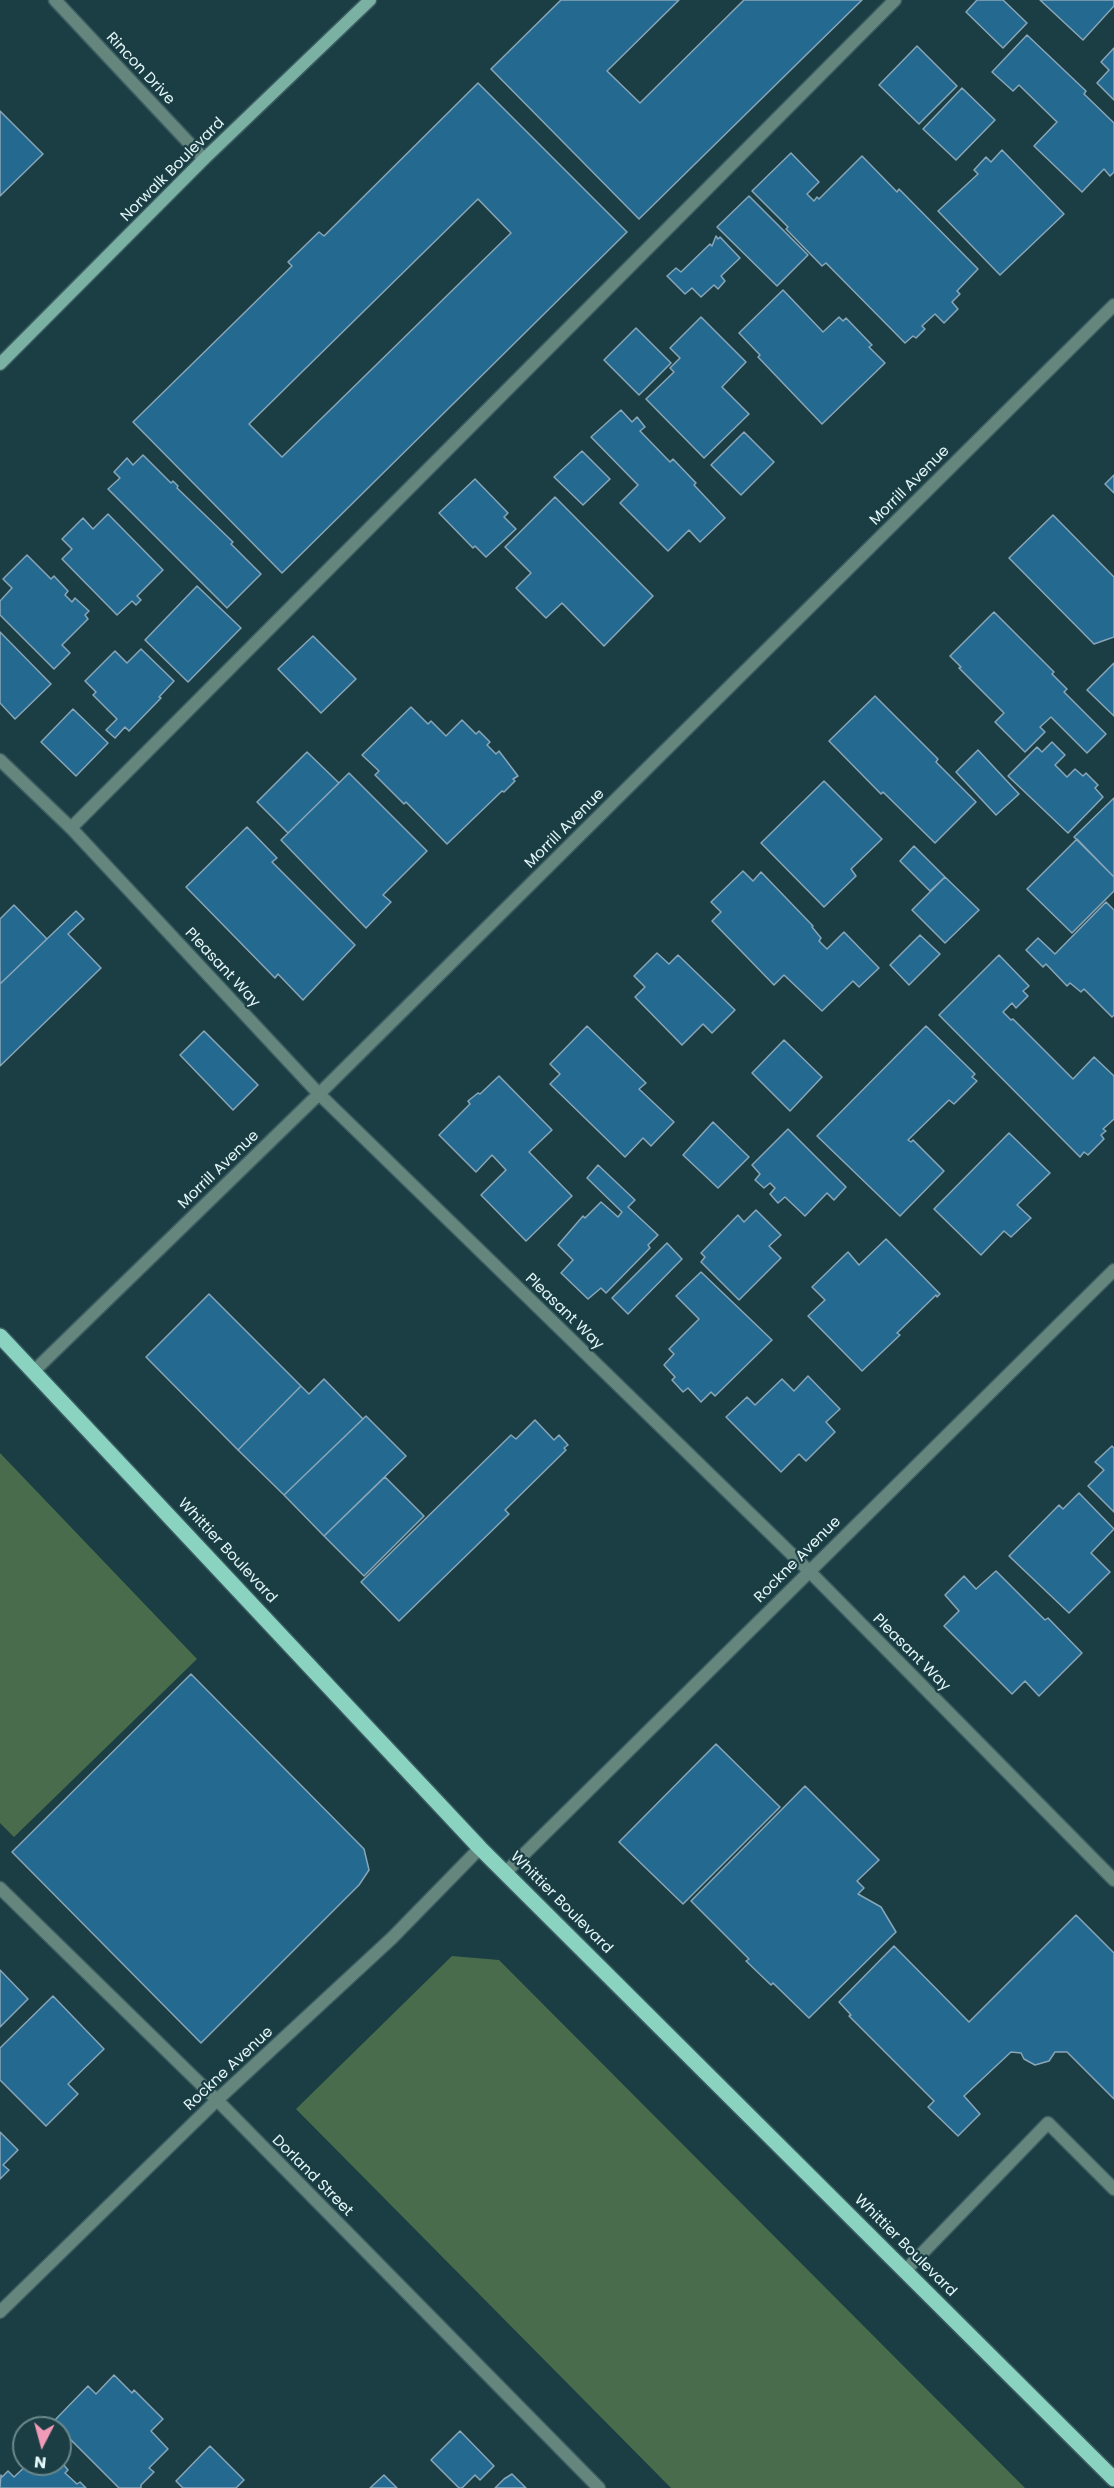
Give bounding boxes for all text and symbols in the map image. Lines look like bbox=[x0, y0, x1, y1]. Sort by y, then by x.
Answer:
street label: Rincon Drive bbox=[102, 29, 178, 109]
street label: Norwalk Boulevard bbox=[117, 114, 229, 226]
street label: Morrill Avenue bbox=[866, 442, 954, 530]
street label: Morrill Avenue bbox=[521, 785, 609, 873]
street label: Pleasant Way bbox=[181, 925, 263, 1011]
street label: Morrill Avenue bbox=[175, 1127, 263, 1213]
street label: Pleasant Way bbox=[521, 1270, 607, 1354]
street label: Whittier Boulevard bbox=[174, 1495, 280, 1607]
street label: Rockne Avenue bbox=[751, 1513, 845, 1607]
street label: Pleasant Way bbox=[869, 1611, 953, 1695]
street label: Whittier Boulevard bbox=[506, 1848, 616, 1958]
street label: Rockne Avenue bbox=[181, 2023, 277, 2115]
street label: Dorland Street bbox=[268, 2132, 356, 2220]
street label: Whittier Boulevard bbox=[850, 2191, 960, 2301]
north arrow bbox=[12, 2416, 72, 2476]
text: N bbox=[33, 2450, 47, 2474]

